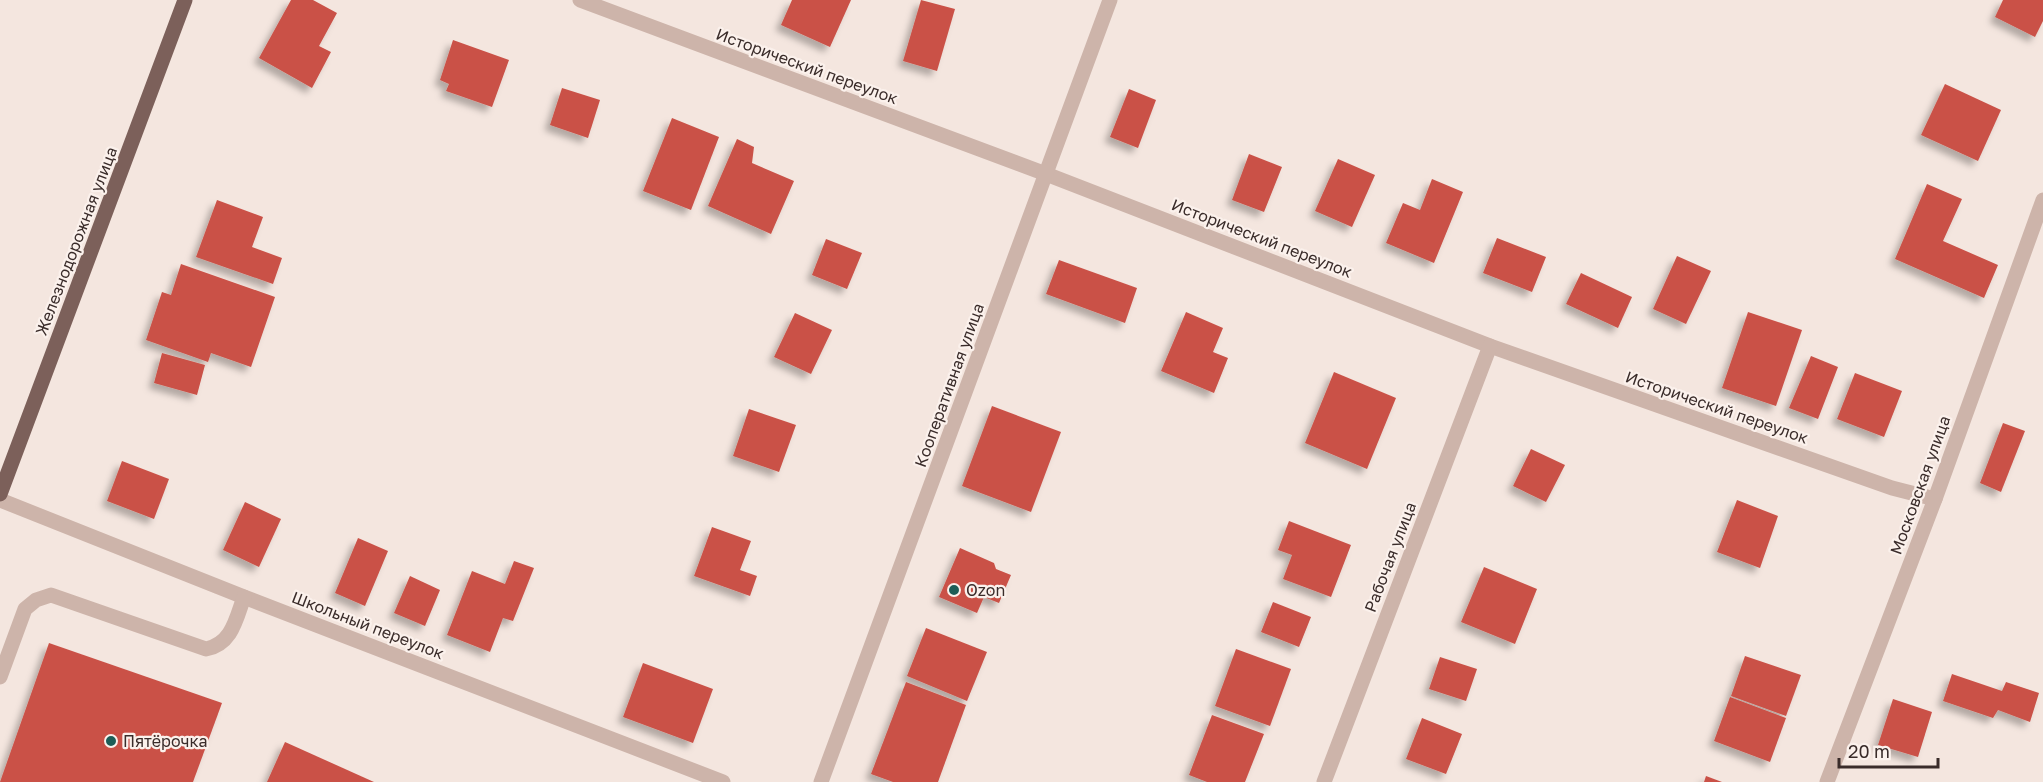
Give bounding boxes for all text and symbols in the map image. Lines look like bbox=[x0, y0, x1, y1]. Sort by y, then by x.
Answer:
street label: Исторический переулок bbox=[713, 24, 901, 108]
street label: Железнодорожная улица bbox=[31, 144, 121, 338]
street label: Исторический переулок bbox=[1169, 194, 1355, 282]
street label: Кооперативная улица bbox=[910, 300, 988, 470]
street label: Исторический переулок bbox=[1623, 366, 1811, 448]
street label: Московская улица bbox=[1886, 413, 1954, 557]
street label: Рабочая улица bbox=[1360, 499, 1420, 615]
place label: Ozon bbox=[966, 580, 1005, 600]
marker: Ozon bbox=[947, 583, 961, 597]
street label: Школьный переулок bbox=[289, 587, 447, 663]
place label: Пятёрочка bbox=[123, 731, 207, 751]
scale bar bbox=[1839, 731, 1938, 769]
marker: Пятёрочка bbox=[104, 734, 118, 748]
text: 20 m bbox=[1848, 740, 1890, 762]

